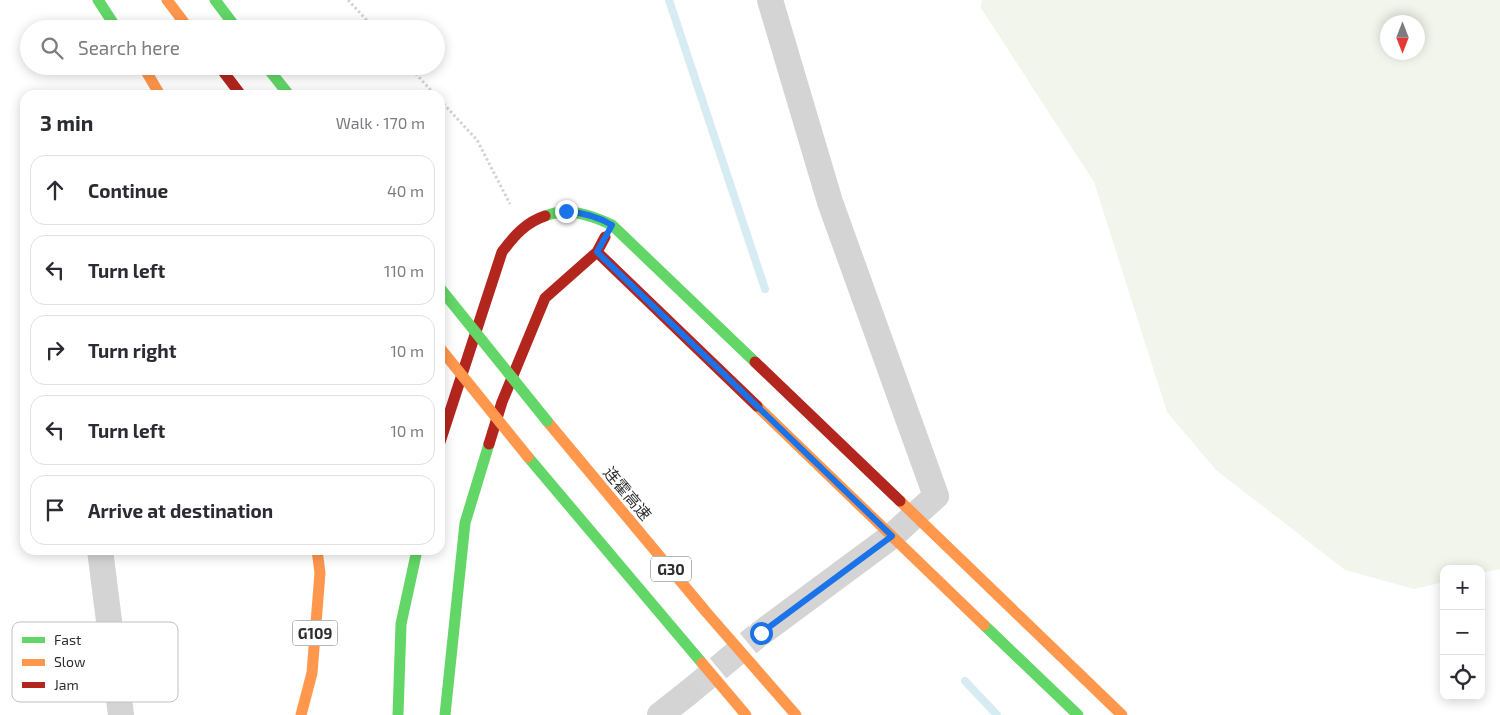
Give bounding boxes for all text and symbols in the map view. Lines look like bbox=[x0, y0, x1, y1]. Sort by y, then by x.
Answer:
north arrow bbox=[1380, 15, 1425, 60]
search box bbox=[20, 20, 445, 75]
icon: search bbox=[38, 34, 66, 62]
text: Search here bbox=[78, 36, 180, 59]
text: 3 min bbox=[40, 110, 93, 135]
text: Walk · 170 m bbox=[336, 113, 425, 132]
icon: ahead bbox=[41, 176, 69, 204]
text: Continue bbox=[88, 179, 168, 202]
text: 40 m bbox=[387, 181, 424, 200]
route end bbox=[555, 200, 578, 223]
icon: left bbox=[41, 256, 69, 284]
text: Turn left bbox=[88, 259, 165, 282]
text: 110 m bbox=[384, 261, 424, 280]
icon: right bbox=[41, 336, 69, 364]
text: Turn right bbox=[88, 339, 176, 362]
text: 10 m bbox=[390, 341, 424, 360]
icon: left bbox=[41, 416, 69, 444]
text: Turn left bbox=[88, 419, 165, 442]
text: 10 m bbox=[390, 421, 424, 440]
street label: 连霍高速 bbox=[600, 462, 656, 524]
icon: arrive bbox=[41, 496, 69, 524]
text: Arrive at destination bbox=[88, 499, 273, 522]
road number: G30 bbox=[651, 556, 691, 582]
map controls bbox=[1440, 565, 1485, 700]
button: + bbox=[1440, 565, 1485, 610]
button: − bbox=[1440, 610, 1485, 655]
road number: G109 bbox=[292, 620, 338, 646]
legend bbox=[12, 622, 178, 702]
route start bbox=[750, 622, 773, 645]
text: Fast bbox=[54, 631, 81, 648]
text: Slow bbox=[54, 653, 86, 670]
button: locate bbox=[1440, 655, 1485, 700]
text: Jam bbox=[54, 676, 79, 693]

